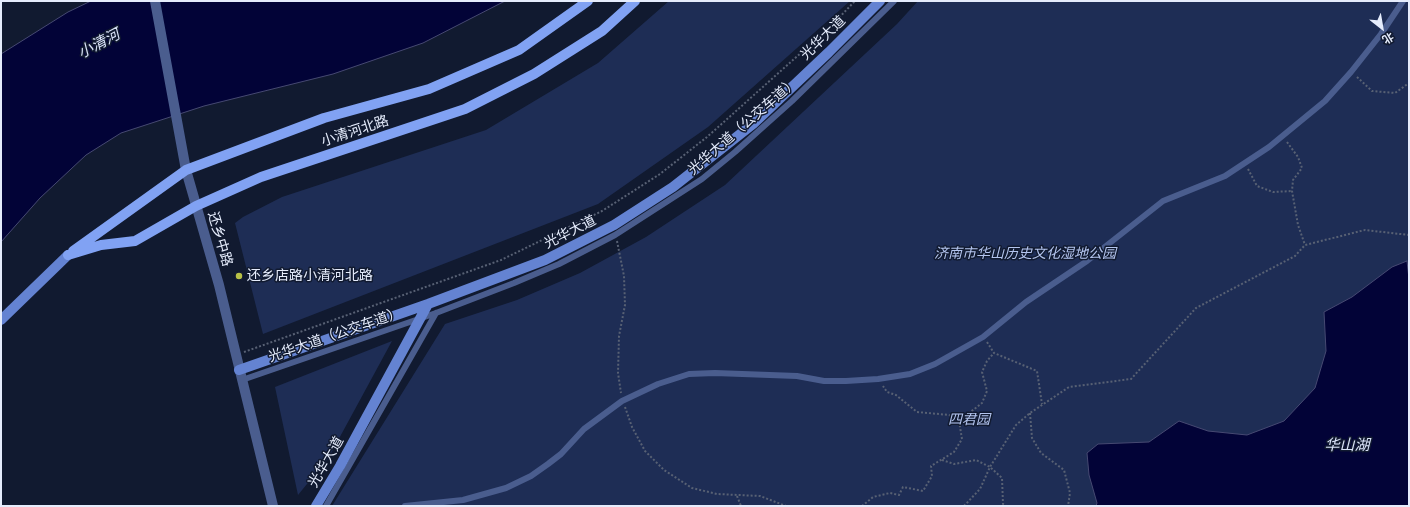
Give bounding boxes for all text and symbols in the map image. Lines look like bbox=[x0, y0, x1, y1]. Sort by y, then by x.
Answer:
north arrow bbox=[1362, 8, 1402, 48]
street label: 光华大道 bbox=[797, 13, 849, 63]
water label: 小清河 bbox=[75, 25, 123, 63]
text: 北 bbox=[1380, 30, 1396, 46]
street label: 光华大道（公交车道） bbox=[685, 74, 801, 178]
street label: 小清河北路 bbox=[319, 112, 391, 150]
street label: 还乡中路 bbox=[204, 210, 236, 268]
street label: 光华大道 bbox=[541, 212, 599, 252]
park label: 济南市华山历史文化湿地公园 bbox=[934, 246, 1116, 262]
place label: 还乡店路小清河北路 bbox=[247, 268, 373, 284]
marker: 还乡店路小清河北路 bbox=[234, 271, 244, 281]
street label: 光华大道（公交车道） bbox=[266, 304, 404, 366]
park label: 四君园 bbox=[948, 412, 990, 428]
street label: 光华大道 bbox=[305, 434, 347, 490]
water label: 华山湖 bbox=[1325, 436, 1369, 454]

